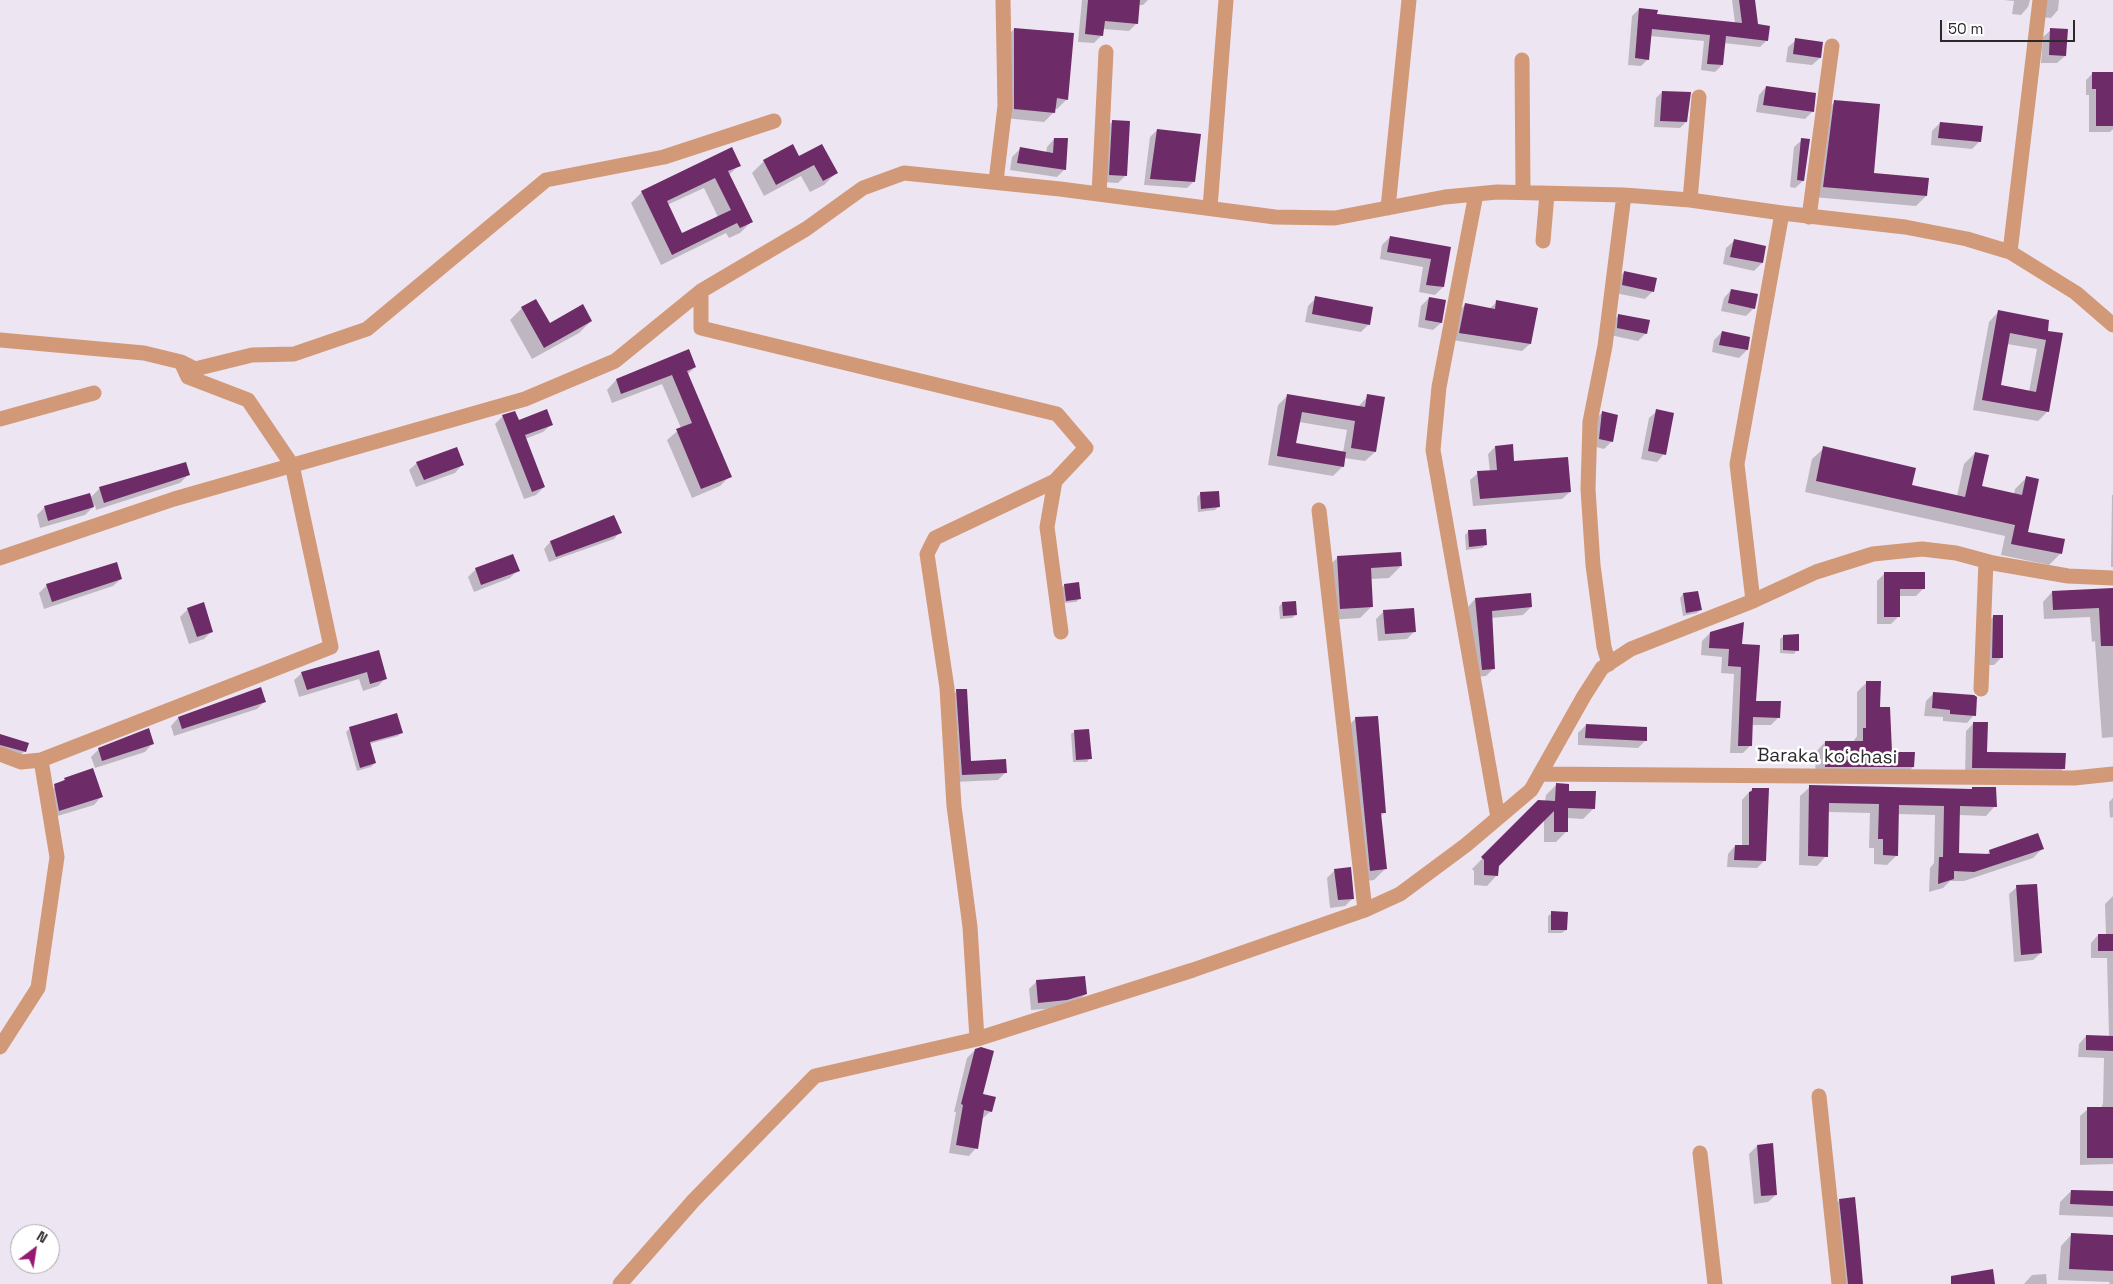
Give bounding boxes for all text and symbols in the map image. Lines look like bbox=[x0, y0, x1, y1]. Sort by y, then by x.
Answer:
scale bar bbox=[1943, 10, 2078, 42]
text: 50 m bbox=[1948, 19, 1983, 38]
street label: Baraka koʻchasi bbox=[1757, 744, 1897, 770]
north arrow bbox=[10, 1224, 60, 1274]
text: N bbox=[34, 1227, 51, 1247]

